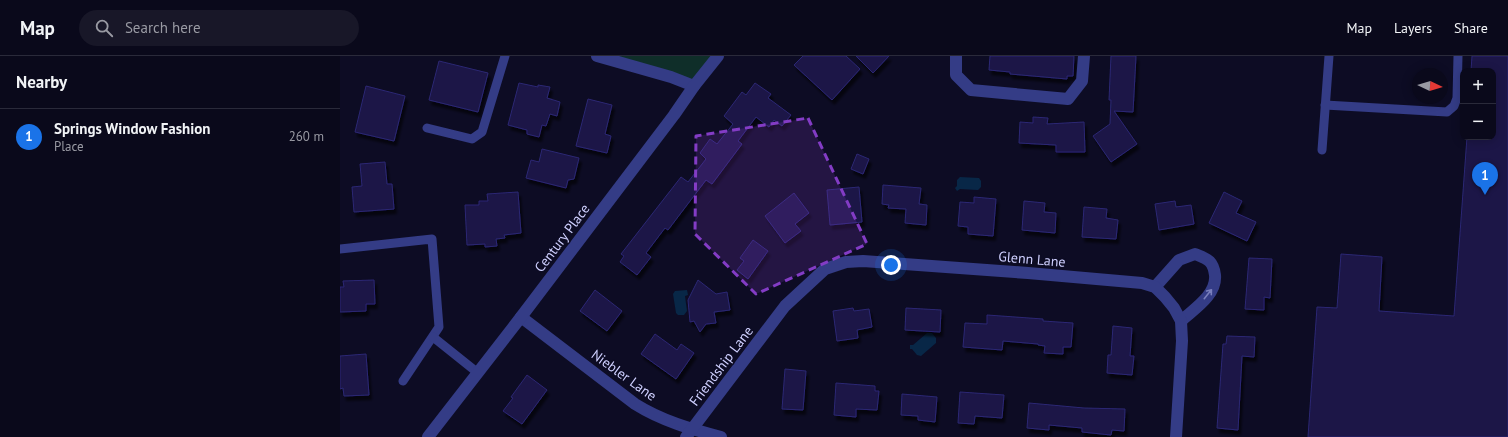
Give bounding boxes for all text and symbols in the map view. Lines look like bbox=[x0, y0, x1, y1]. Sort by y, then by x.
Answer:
search box bbox=[79, 10, 359, 46]
text: Map bbox=[20, 16, 55, 40]
icon: search bbox=[93, 17, 115, 39]
text: Search here bbox=[125, 18, 201, 37]
text: Map bbox=[1346, 19, 1372, 37]
text: Layers bbox=[1394, 19, 1432, 37]
text: Share bbox=[1454, 19, 1488, 37]
north arrow bbox=[1412, 68, 1448, 104]
map controls bbox=[1460, 68, 1496, 140]
button: + bbox=[1460, 68, 1496, 104]
text: Nearby bbox=[16, 71, 67, 93]
button: − bbox=[1460, 104, 1496, 140]
text: Springs Window Fashion bbox=[54, 119, 211, 138]
text: 1 bbox=[25, 128, 33, 145]
text: 260 m bbox=[289, 128, 324, 145]
text: Place bbox=[54, 138, 84, 155]
pin: 1 bbox=[1472, 162, 1498, 195]
street label: Century Place bbox=[530, 200, 594, 276]
street label: Glenn Lane bbox=[998, 247, 1066, 271]
your location bbox=[881, 255, 901, 275]
one-way arrow bbox=[1204, 289, 1213, 300]
street label: Friendship Lane bbox=[685, 323, 757, 409]
street label: Niebler Lane bbox=[588, 345, 660, 405]

